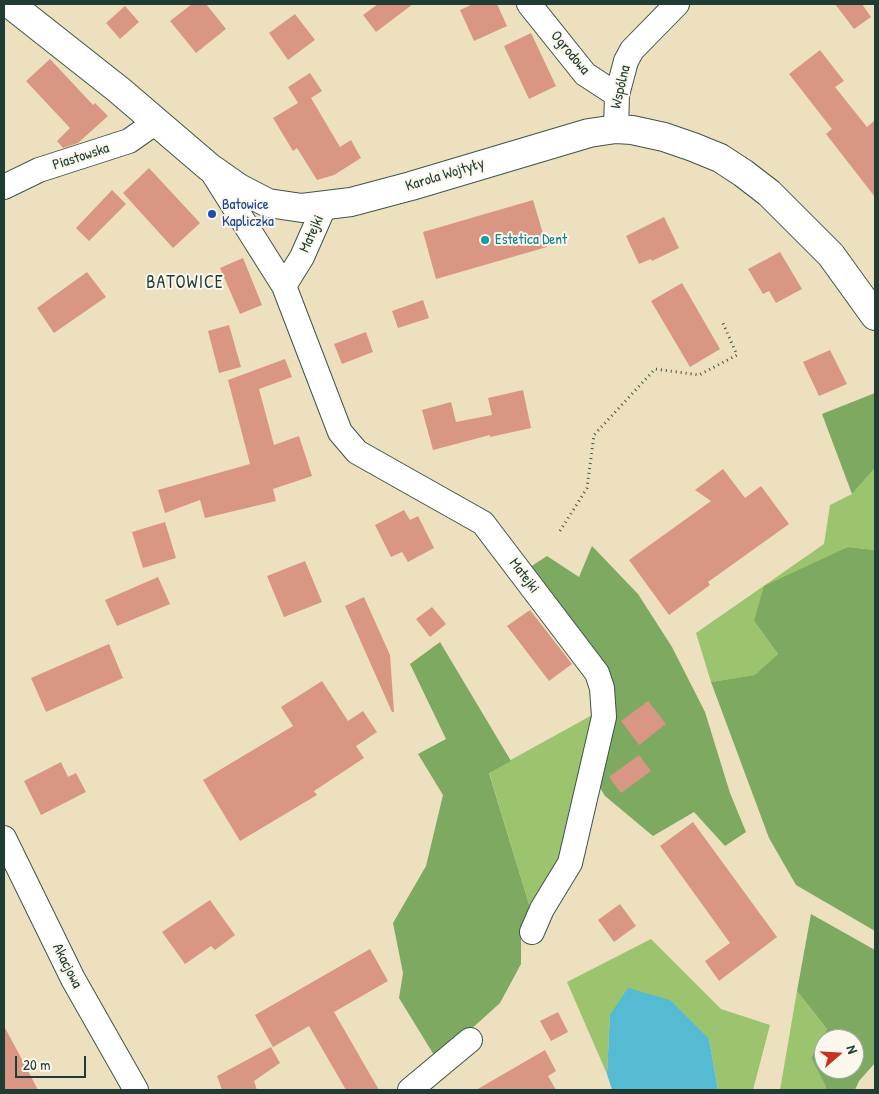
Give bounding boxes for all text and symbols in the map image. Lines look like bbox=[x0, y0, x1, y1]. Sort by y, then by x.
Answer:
street label: Ogrodowa bbox=[547, 27, 593, 79]
street label: Wspólna bbox=[607, 63, 635, 111]
street label: Piastowska bbox=[51, 139, 111, 175]
street label: Karola Wojtyły bbox=[404, 155, 486, 195]
place label: Batowice Kapliczka bbox=[222, 196, 274, 231]
marker: Batowice Kapliczka bbox=[206, 208, 218, 220]
street label: Matejki bbox=[296, 213, 328, 255]
place label: Estetica Dent bbox=[495, 231, 567, 249]
marker: Estetica Dent bbox=[479, 234, 491, 246]
district label: BATOWICE bbox=[145, 272, 225, 294]
street label: Matejki bbox=[505, 555, 543, 597]
street label: Akacjowa bbox=[48, 941, 86, 991]
north arrow bbox=[814, 1029, 864, 1079]
text: N bbox=[843, 1043, 863, 1056]
scale bar bbox=[18, 1046, 89, 1078]
text: 20 m bbox=[23, 1054, 50, 1075]

